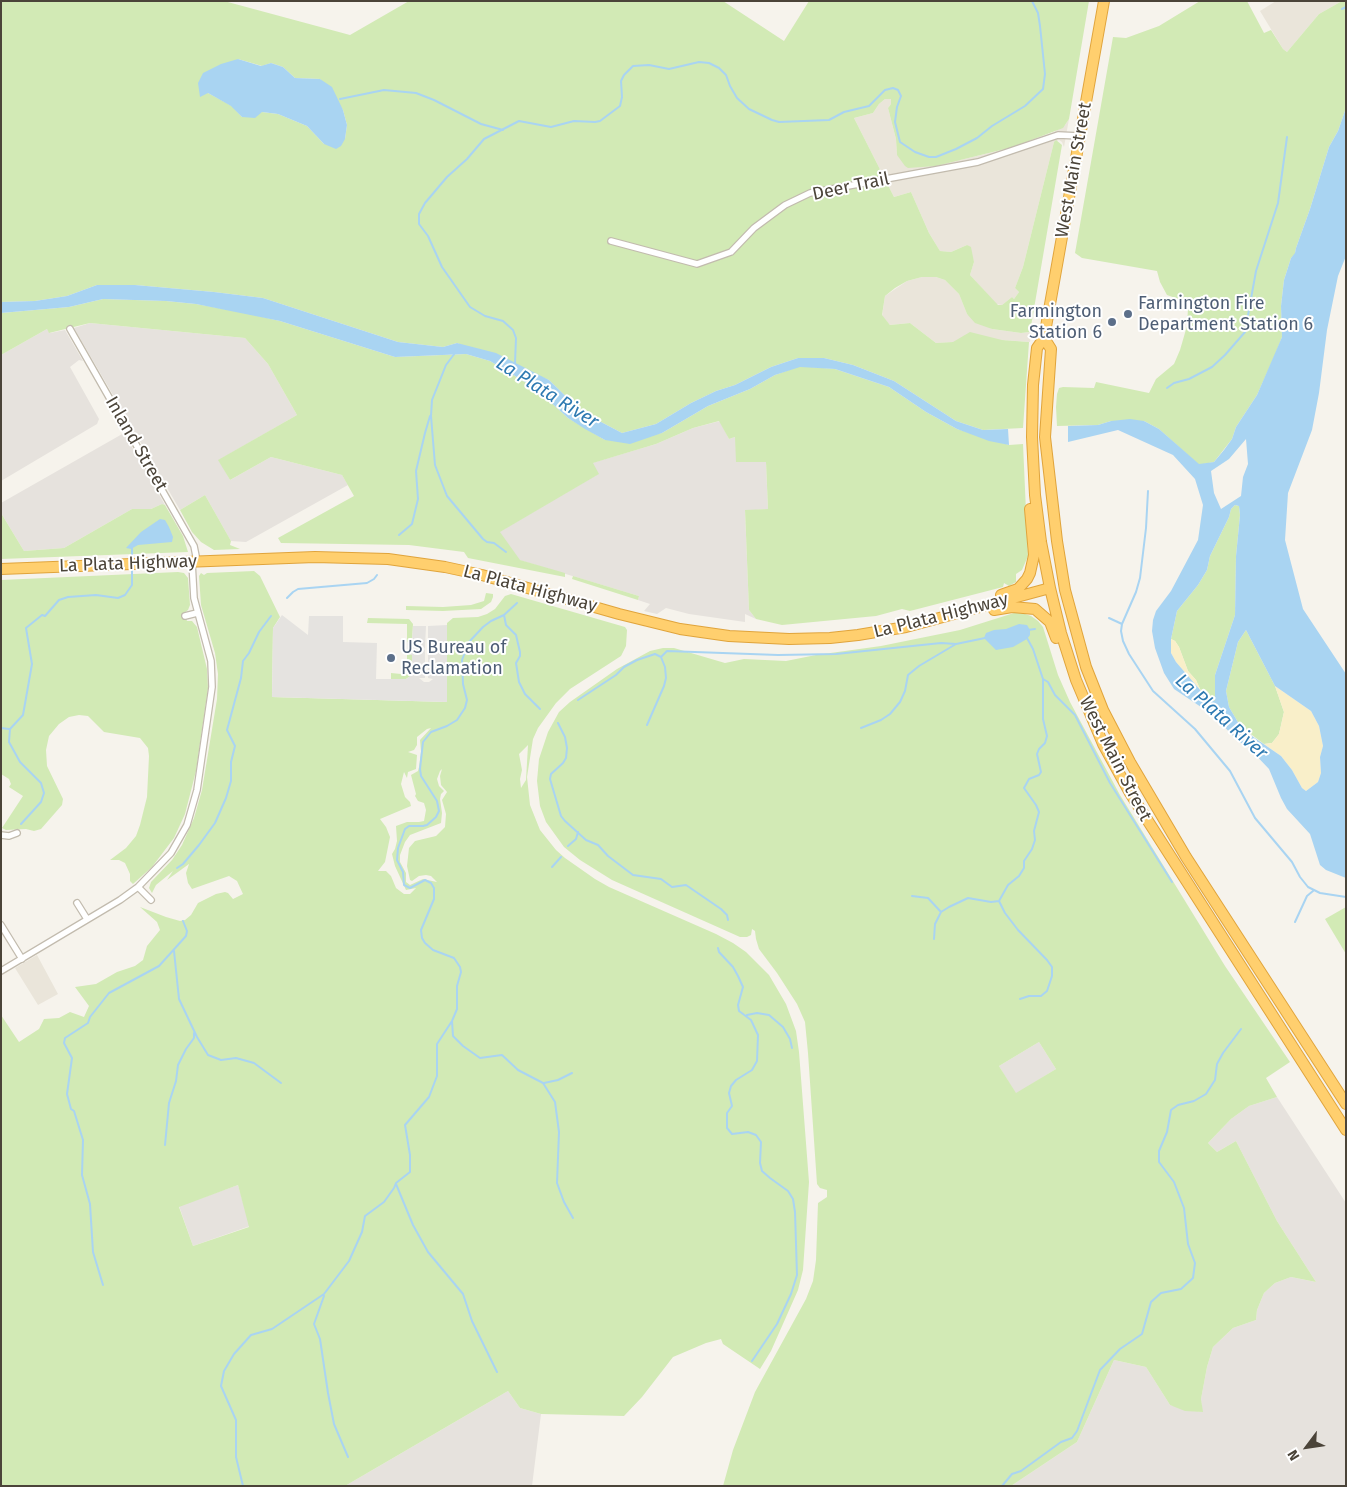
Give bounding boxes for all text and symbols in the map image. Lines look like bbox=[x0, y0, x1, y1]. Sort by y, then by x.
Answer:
street label: West Main Street bbox=[1051, 101, 1097, 239]
street label: Deer Trail bbox=[811, 168, 891, 206]
place label: Farmington Fire Department Station 6 bbox=[1138, 293, 1313, 336]
place label: Farmington Station 6 bbox=[1010, 301, 1102, 344]
marker: Farmington Fire Department Station 6 bbox=[1122, 308, 1134, 320]
marker: Farmington Station 6 bbox=[1106, 316, 1118, 328]
water label: La Plata River bbox=[492, 352, 602, 434]
street label: Inland Street bbox=[100, 393, 172, 495]
street label: La Plata Highway bbox=[59, 551, 197, 577]
street label: La Plata Highway bbox=[461, 561, 599, 617]
street label: La Plata Highway bbox=[872, 589, 1010, 643]
place label: US Bureau of Reclamation bbox=[401, 637, 506, 680]
marker: US Bureau of Reclamation bbox=[385, 652, 397, 664]
water label: La Plata River bbox=[1170, 670, 1272, 764]
street label: West Main Street bbox=[1074, 693, 1156, 825]
north arrow bbox=[1282, 1422, 1332, 1472]
text: N bbox=[1284, 1447, 1303, 1463]

